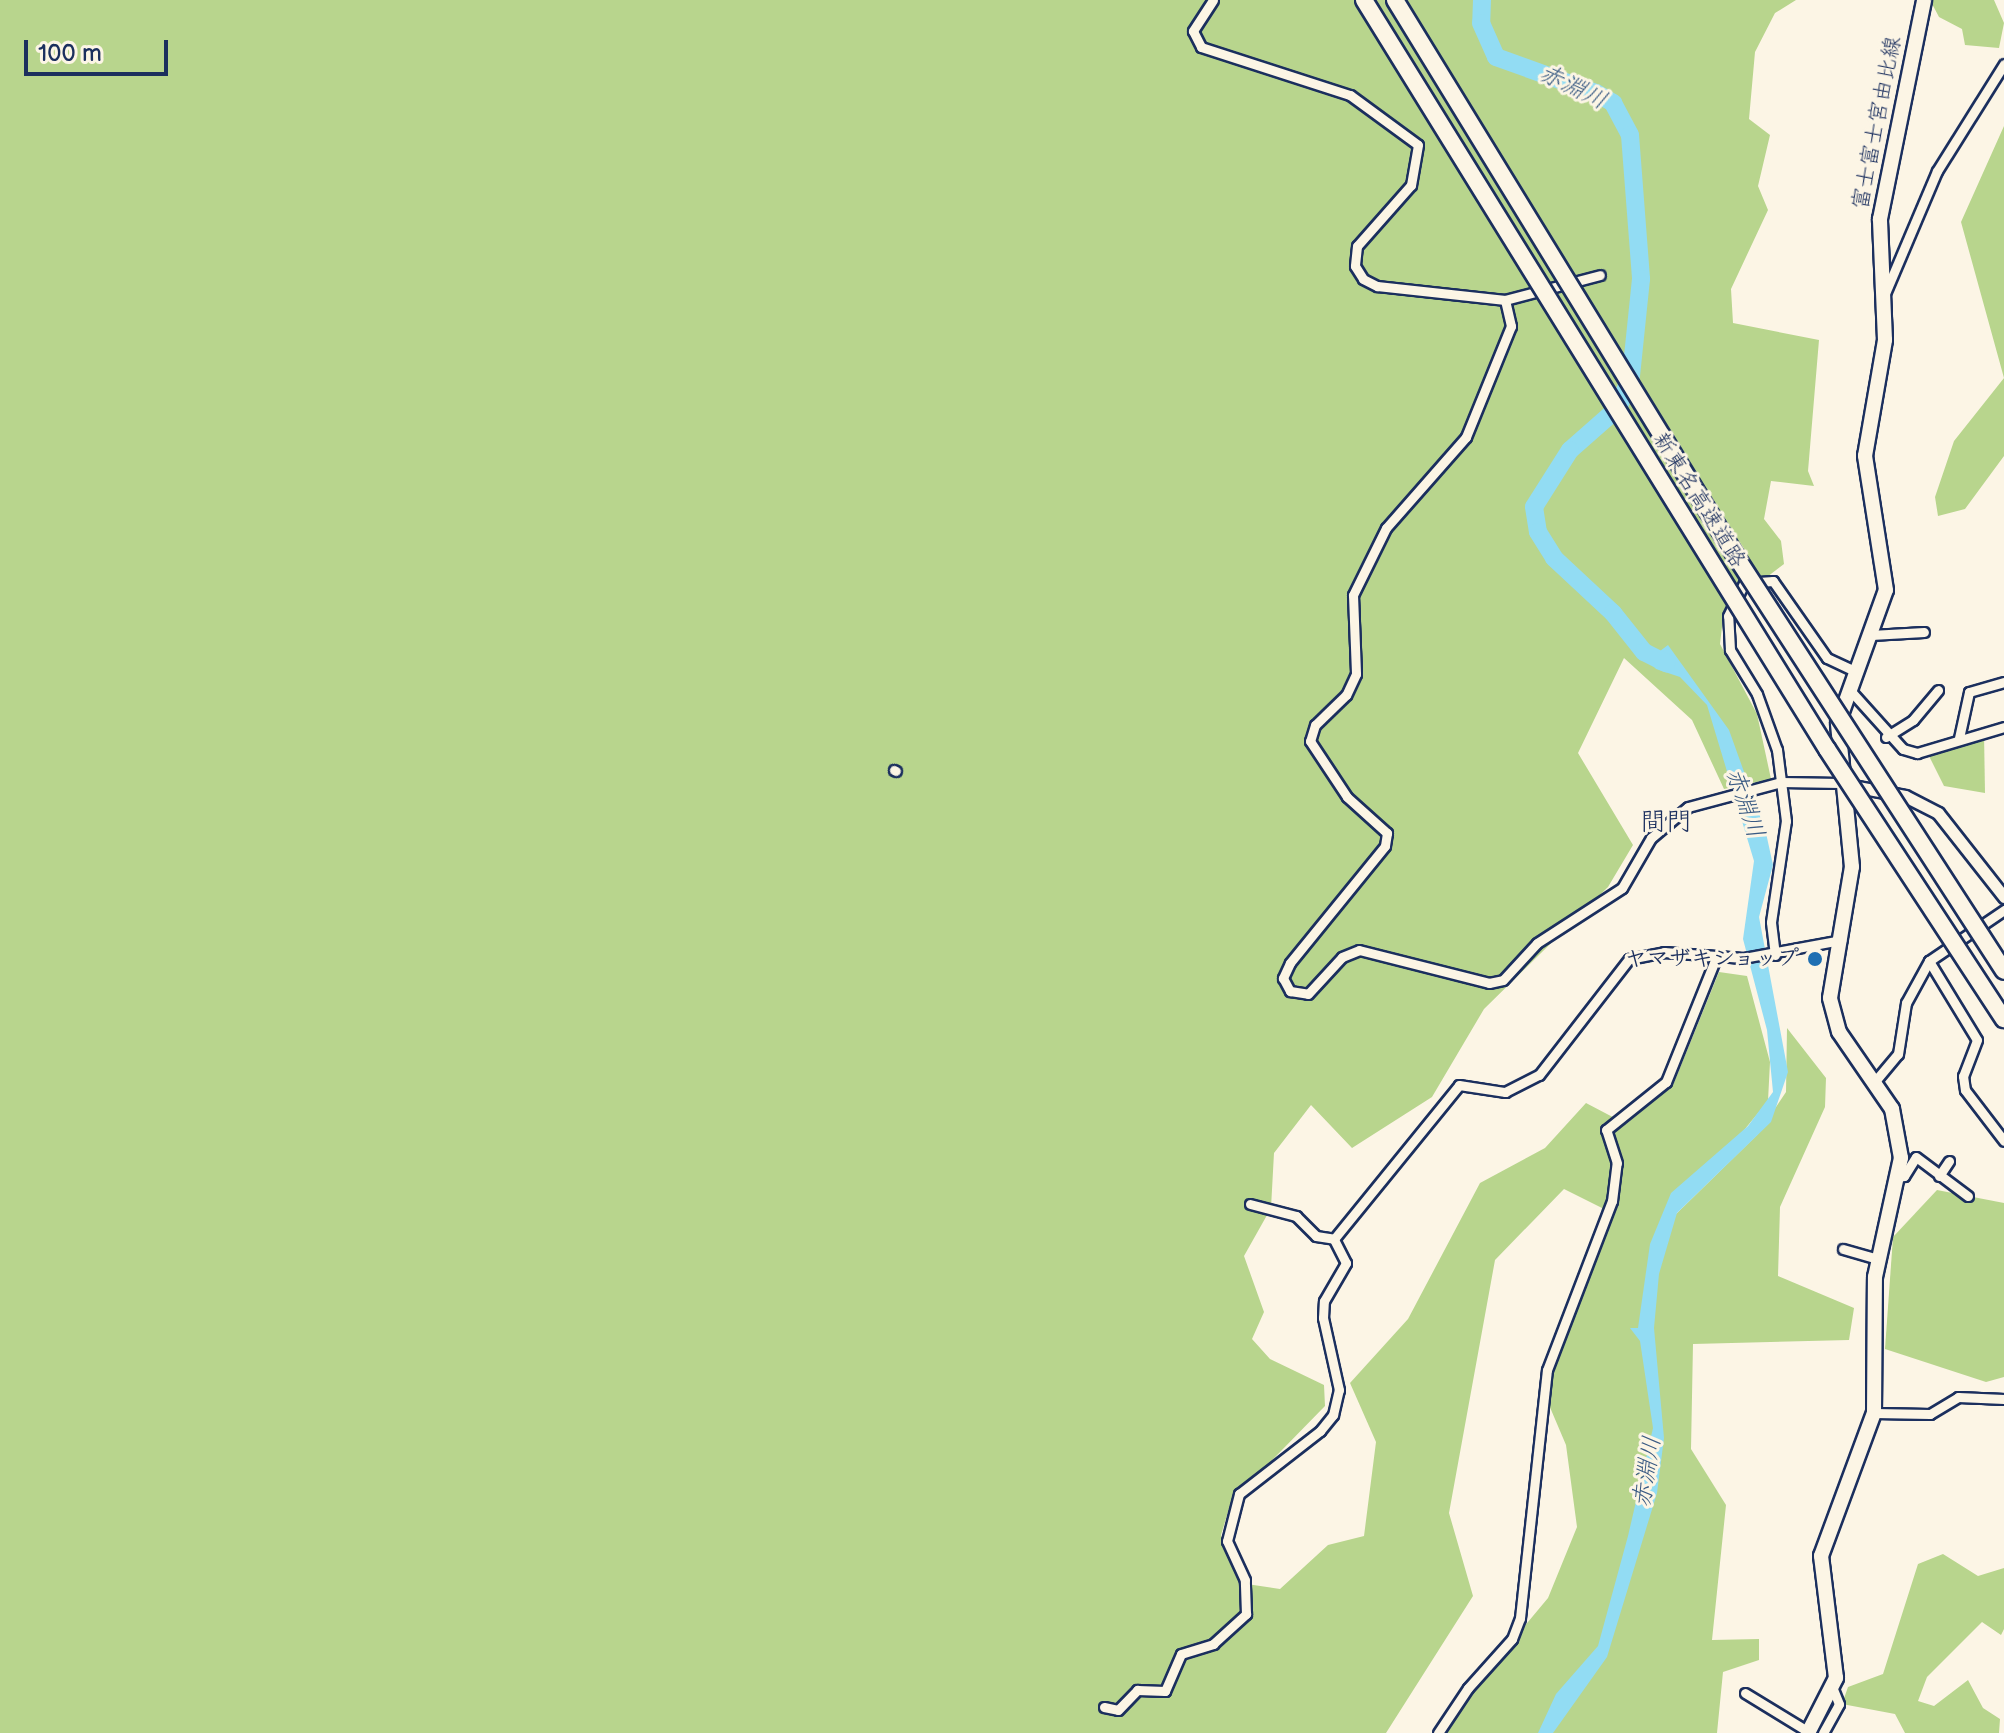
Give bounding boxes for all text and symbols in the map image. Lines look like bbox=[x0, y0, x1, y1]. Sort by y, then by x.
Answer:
scale bar bbox=[28, 24, 172, 74]
street label: 富士富士宮由比線 bbox=[1847, 34, 1907, 212]
text: 100 m bbox=[38, 39, 102, 68]
water label: 赤淵川 bbox=[1534, 58, 1612, 116]
street label: 新東名高速道路 bbox=[1647, 428, 1751, 572]
water label: 赤淵川 bbox=[1720, 764, 1770, 842]
district label: 間門 bbox=[1640, 807, 1692, 839]
place label: ヤマザキショップ bbox=[1623, 946, 1799, 972]
marker: ヤマザキショップ bbox=[1806, 950, 1824, 968]
water label: 赤淵川 bbox=[1627, 1434, 1667, 1510]

